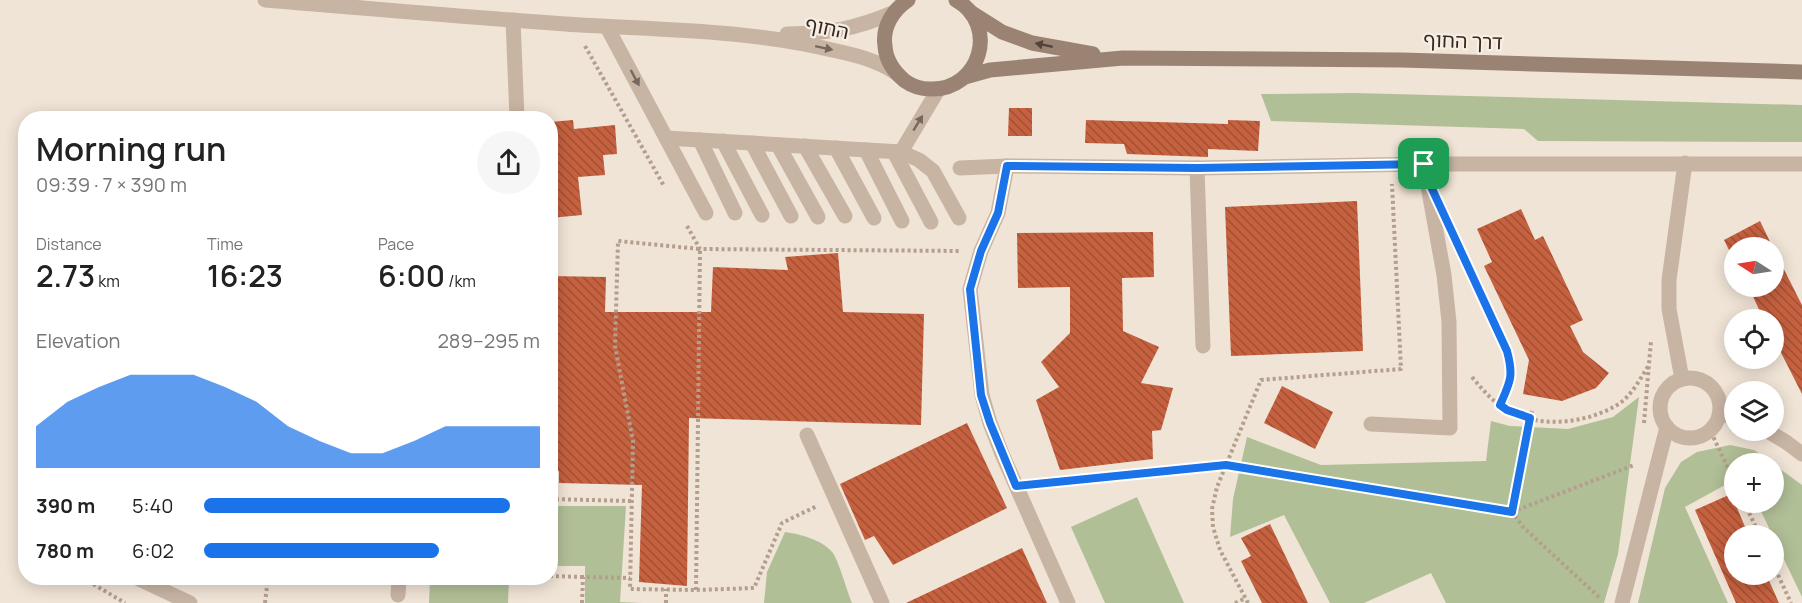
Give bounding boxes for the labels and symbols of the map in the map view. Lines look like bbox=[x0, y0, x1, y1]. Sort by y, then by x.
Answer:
street label: החוף bbox=[803, 10, 852, 45]
street label: דרך החוף bbox=[1423, 26, 1503, 55]
one-way arrow bbox=[1035, 40, 1054, 50]
one-way arrow bbox=[815, 44, 834, 53]
one-way arrow bbox=[630, 70, 640, 87]
one-way arrow bbox=[913, 114, 923, 131]
pin bbox=[1398, 138, 1449, 189]
north arrow bbox=[1724, 237, 1784, 297]

